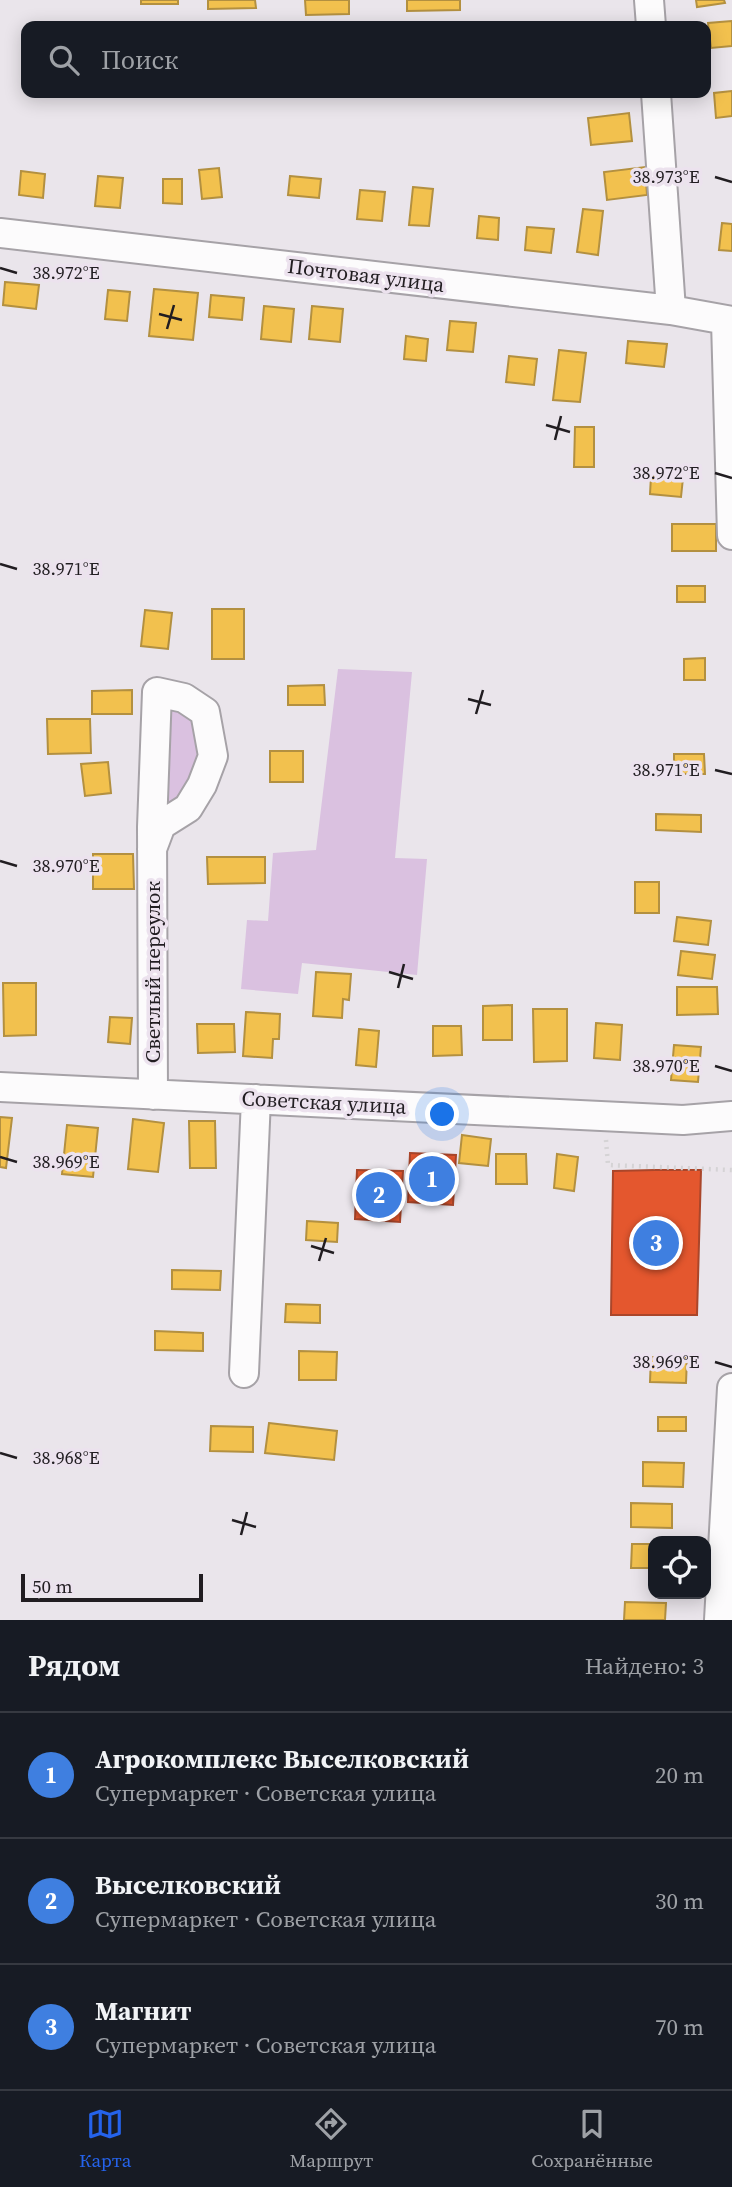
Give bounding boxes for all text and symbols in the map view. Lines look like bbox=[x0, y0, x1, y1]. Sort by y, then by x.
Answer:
search box bbox=[21, 21, 711, 98]
icon: search bbox=[45, 41, 83, 79]
text: Поиск bbox=[101, 42, 178, 78]
text: 38.973°E bbox=[632, 164, 700, 189]
street label: Почтовая улица bbox=[286, 251, 446, 299]
text: 38.972°E bbox=[32, 260, 100, 285]
text: 38.972°E bbox=[632, 460, 700, 485]
text: 38.971°E bbox=[32, 556, 100, 581]
text: 38.971°E bbox=[632, 757, 700, 782]
text: 38.970°E bbox=[32, 853, 100, 878]
street label: Светлый переулок bbox=[138, 880, 167, 1063]
text: 38.970°E bbox=[632, 1053, 700, 1078]
street label: Советская улица bbox=[241, 1083, 407, 1121]
your location bbox=[425, 1097, 459, 1131]
text: 38.969°E bbox=[32, 1149, 100, 1174]
pin: 1 bbox=[409, 1153, 455, 1205]
pin: 2 bbox=[356, 1169, 402, 1221]
pin: 3 bbox=[633, 1217, 679, 1269]
text: 38.969°E bbox=[632, 1349, 700, 1374]
text: 38.968°E bbox=[32, 1445, 100, 1470]
map controls bbox=[648, 1536, 711, 1599]
button: locate bbox=[648, 1536, 711, 1599]
scale bar bbox=[21, 1571, 203, 1603]
text: 50 m bbox=[32, 1573, 73, 1599]
text: Рядом bbox=[28, 1645, 120, 1686]
text: Найдено: 3 bbox=[585, 1650, 704, 1682]
text: Агрокомплекс Выселковский bbox=[95, 1741, 469, 1777]
text: 1 bbox=[45, 1759, 57, 1791]
text: 20 m bbox=[655, 1759, 704, 1791]
text: Супермаркет · Советская улица bbox=[95, 1777, 436, 1809]
text: Выселковский bbox=[95, 1867, 281, 1903]
text: 2 bbox=[45, 1885, 57, 1917]
text: 30 m bbox=[655, 1885, 704, 1917]
text: Супермаркет · Советская улица bbox=[95, 1903, 436, 1935]
text: Магнит bbox=[95, 1993, 192, 2029]
text: 3 bbox=[45, 2011, 57, 2043]
text: 70 m bbox=[655, 2011, 704, 2043]
text: Супермаркет · Советская улица bbox=[95, 2029, 436, 2061]
tab: Карта bbox=[79, 2105, 131, 2173]
tab: Маршрут bbox=[289, 2105, 373, 2173]
tab: Сохранённые bbox=[531, 2105, 653, 2173]

